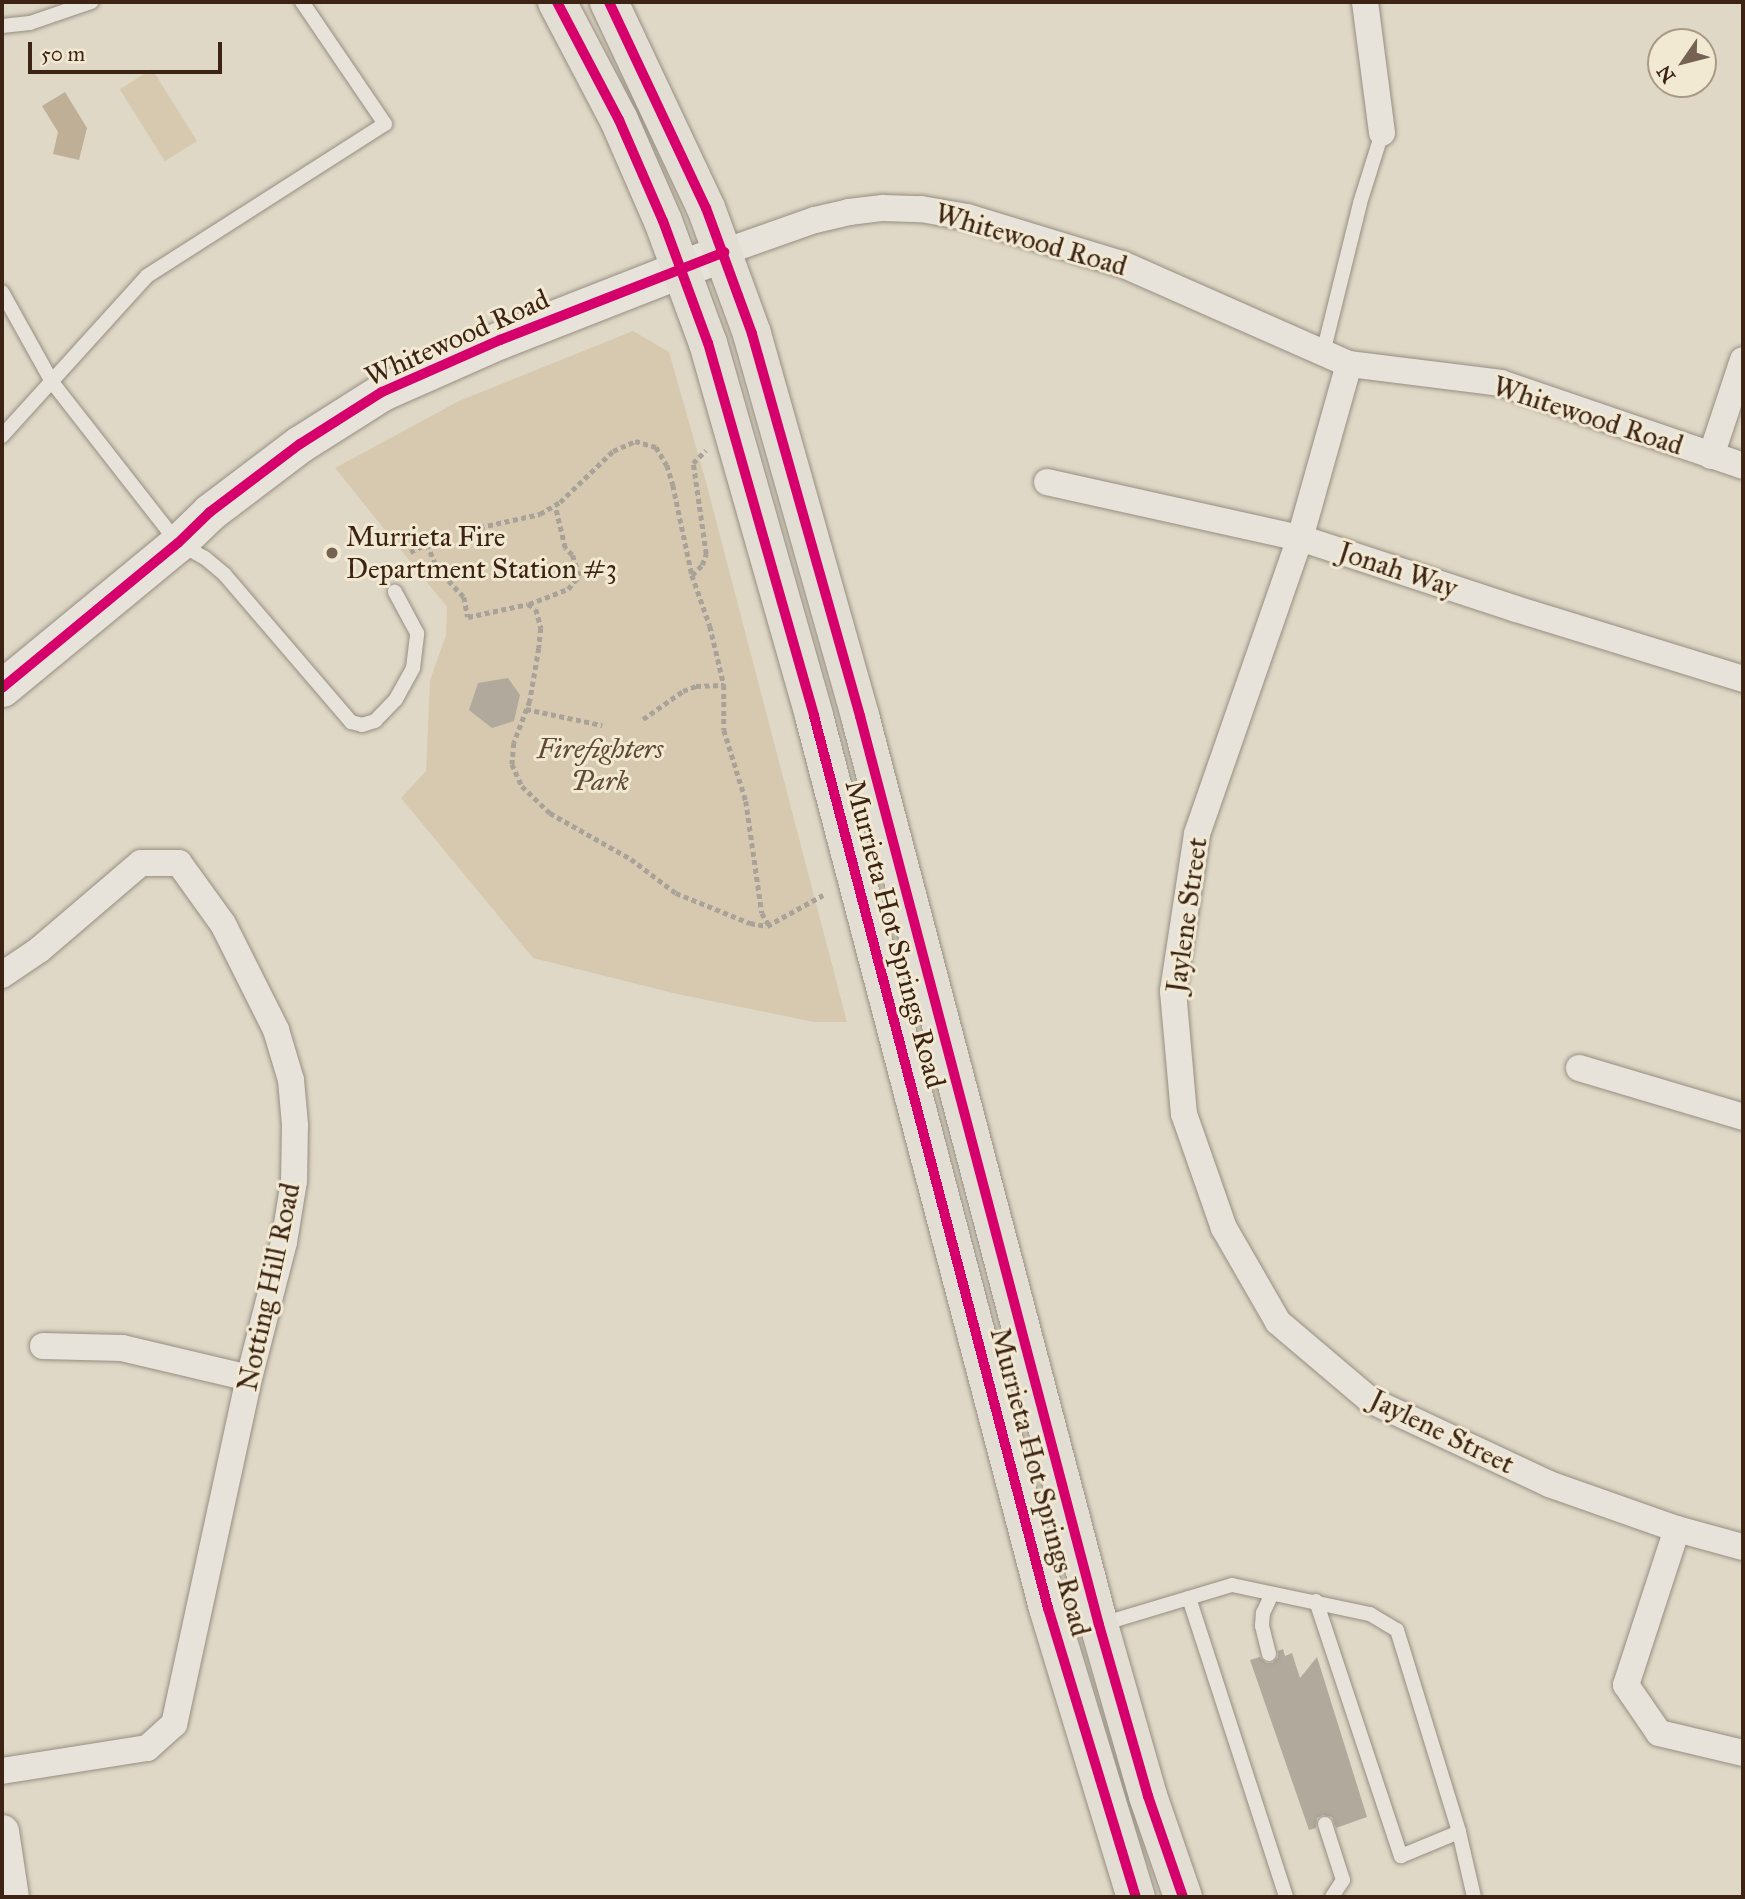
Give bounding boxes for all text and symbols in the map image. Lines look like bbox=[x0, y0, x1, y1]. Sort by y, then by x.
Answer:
scale bar bbox=[32, 28, 226, 72]
north arrow bbox=[1647, 28, 1717, 98]
text: 50 m bbox=[41, 41, 85, 67]
text: N bbox=[1652, 61, 1680, 87]
street label: Whitewood Road bbox=[931, 197, 1131, 283]
street label: Whitewood Road bbox=[360, 282, 554, 394]
street label: Whitewood Road bbox=[1489, 369, 1687, 463]
place label: Murrieta Fire Department Station #3 bbox=[346, 520, 617, 586]
street label: Jonah Way bbox=[1334, 535, 1462, 605]
marker: Murrieta Fire Department Station #3 bbox=[324, 545, 340, 561]
park label: Firefighters Park bbox=[537, 732, 663, 798]
street label: Murrieta Hot Springs Road bbox=[838, 776, 952, 1092]
street label: Jaylene Street bbox=[1159, 835, 1215, 995]
street label: Notting Hill Road bbox=[231, 1180, 307, 1394]
street label: Murrieta Hot Springs Road bbox=[983, 1324, 1097, 1640]
street label: Jaylene Street bbox=[1364, 1383, 1520, 1481]

